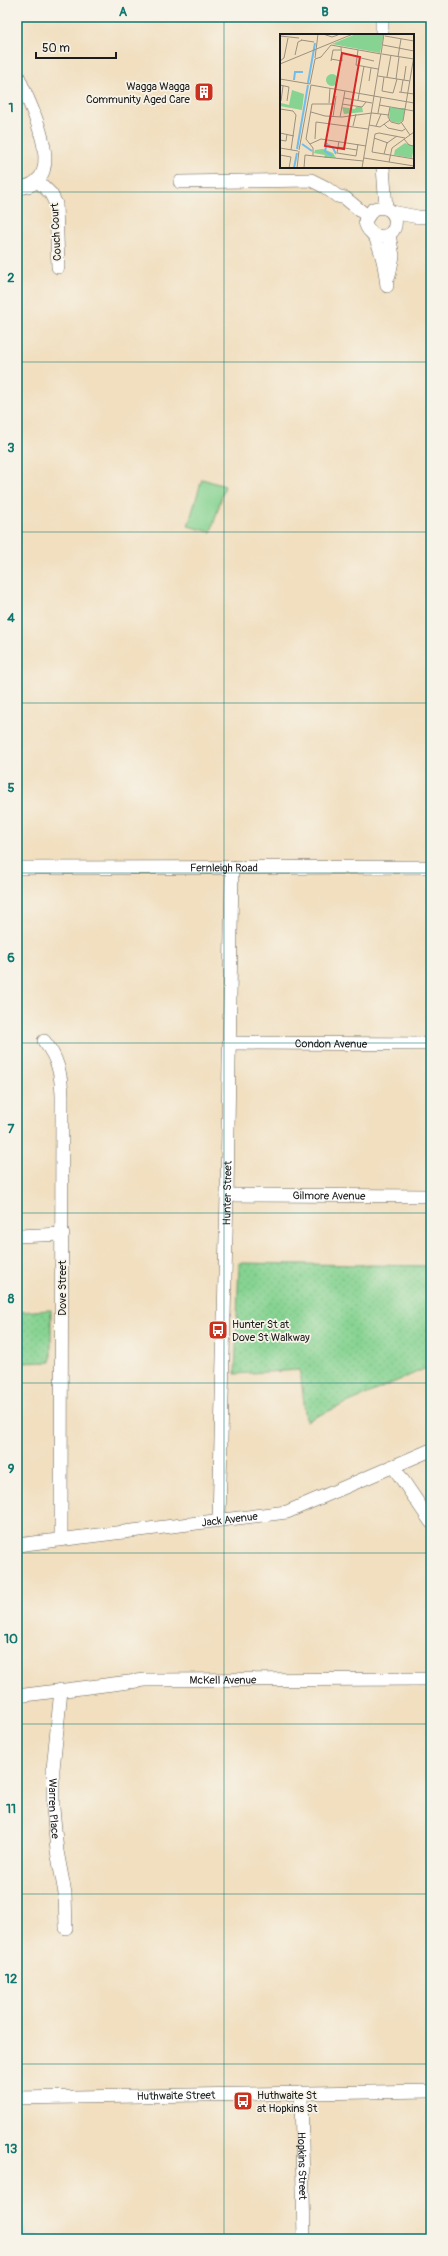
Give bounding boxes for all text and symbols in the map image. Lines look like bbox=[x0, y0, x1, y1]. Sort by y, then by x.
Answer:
text: A bbox=[119, 4, 128, 20]
text: B bbox=[321, 4, 329, 20]
scale bar bbox=[36, 34, 116, 60]
inset map bbox=[280, 34, 414, 168]
text: 50 m bbox=[42, 41, 70, 56]
place label: Wagga Wagga Community Aged Care bbox=[86, 80, 191, 106]
building icon: Wagga Wagga Community Aged Care bbox=[193, 81, 215, 103]
text: 1 bbox=[8, 100, 14, 116]
street label: Couch Court bbox=[48, 202, 64, 261]
text: 2 bbox=[7, 270, 15, 286]
text: 3 bbox=[7, 440, 15, 456]
text: 4 bbox=[7, 610, 15, 626]
text: 5 bbox=[7, 780, 15, 796]
street label: Fernleigh Road bbox=[190, 861, 258, 874]
text: 6 bbox=[7, 950, 15, 966]
street label: Condon Avenue bbox=[295, 1037, 368, 1050]
text: 7 bbox=[8, 1121, 15, 1137]
street label: Hunter Street bbox=[220, 1160, 234, 1226]
street label: Gilmore Avenue bbox=[292, 1189, 366, 1202]
street label: Dove Street bbox=[56, 1260, 69, 1316]
text: 8 bbox=[8, 1291, 15, 1307]
place label: Hunter St at Dove St Walkway bbox=[232, 1318, 310, 1344]
bus stop icon: Hunter St at Dove St Walkway bbox=[207, 1319, 229, 1341]
text: 9 bbox=[8, 1461, 15, 1477]
street label: Jack Avenue bbox=[200, 1509, 259, 1529]
text: 10 bbox=[4, 1631, 18, 1647]
street label: McKell Avenue bbox=[189, 1673, 257, 1686]
street label: Warren Place bbox=[46, 1778, 62, 1840]
text: 11 bbox=[6, 1801, 16, 1817]
text: 12 bbox=[5, 1971, 17, 1987]
street label: Huthwaite Street bbox=[136, 2088, 216, 2102]
place label: Huthwaite St at Hopkins St bbox=[257, 2089, 318, 2115]
bus stop icon: Huthwaite St at Hopkins St bbox=[232, 2090, 254, 2112]
street label: Hopkins Street bbox=[295, 2132, 310, 2201]
text: 13 bbox=[5, 2141, 17, 2157]

